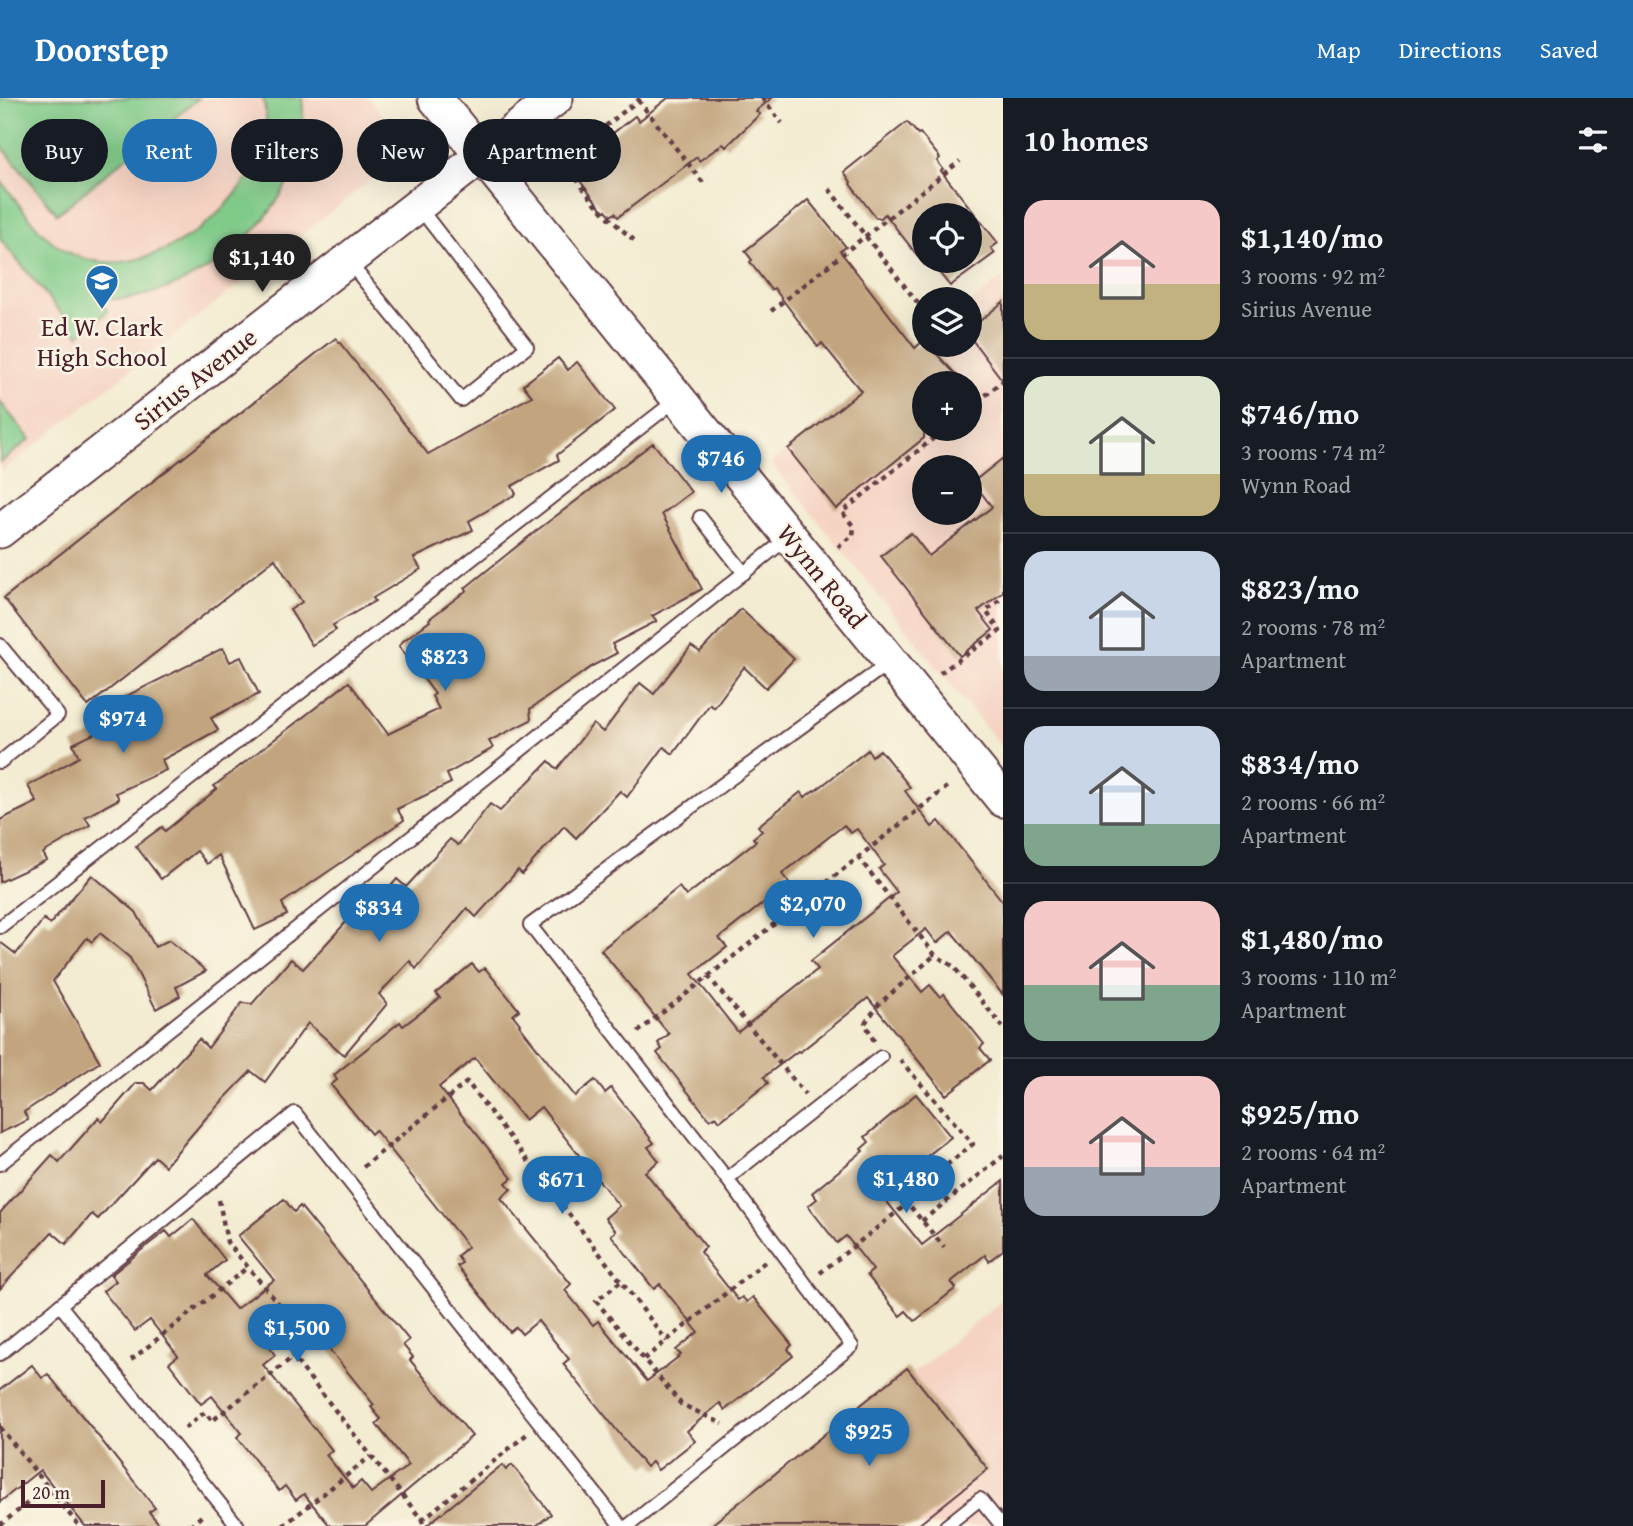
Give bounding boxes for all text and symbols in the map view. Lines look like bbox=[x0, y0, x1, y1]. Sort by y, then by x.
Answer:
text: Doorstep bbox=[35, 25, 168, 73]
text: Map bbox=[1317, 32, 1361, 67]
text: Directions bbox=[1399, 32, 1502, 67]
text: Saved bbox=[1540, 32, 1598, 67]
text: 10 homes bbox=[1024, 118, 1149, 162]
chip: Buy bbox=[21, 119, 108, 182]
chip: Rent bbox=[122, 119, 217, 182]
chip: Filters bbox=[231, 119, 343, 182]
chip: New bbox=[357, 119, 449, 182]
chip: Apartment bbox=[463, 119, 621, 182]
icon: filters bbox=[1574, 121, 1612, 159]
map controls bbox=[912, 203, 982, 525]
button: locate bbox=[912, 203, 982, 273]
text: $1,140/mo bbox=[1241, 215, 1383, 259]
icon: home bbox=[1080, 228, 1164, 312]
pin: $1,140 bbox=[205, 234, 319, 294]
text: $1,140 bbox=[229, 240, 295, 273]
text: 3 rooms · 92 m² bbox=[1241, 259, 1385, 292]
school or university icon: Ed W. Clark High School bbox=[83, 262, 121, 311]
button: layers bbox=[912, 287, 982, 357]
text: Sirius Avenue bbox=[1241, 292, 1372, 325]
place label: Ed W. Clark High School bbox=[37, 307, 167, 376]
street label: Sirius Avenue bbox=[124, 318, 265, 440]
button: + bbox=[912, 371, 982, 441]
text: $746/mo bbox=[1241, 391, 1359, 435]
icon: home bbox=[1080, 404, 1164, 488]
text: 3 rooms · 74 m² bbox=[1241, 435, 1385, 468]
pin: $746 bbox=[680, 436, 762, 495]
text: $746 bbox=[697, 441, 745, 474]
button: − bbox=[912, 455, 982, 525]
text: Wynn Road bbox=[1241, 468, 1351, 501]
street label: Wynn Road bbox=[768, 515, 877, 636]
text: $823/mo bbox=[1241, 566, 1359, 610]
icon: home bbox=[1080, 579, 1164, 663]
text: 2 rooms · 78 m² bbox=[1241, 610, 1385, 643]
pin: $823 bbox=[404, 634, 486, 693]
text: $823 bbox=[421, 639, 469, 672]
text: Apartment bbox=[1241, 643, 1346, 676]
pin: $974 bbox=[82, 696, 164, 755]
text: $974 bbox=[99, 701, 147, 734]
text: $834/mo bbox=[1241, 741, 1359, 785]
icon: home bbox=[1080, 754, 1164, 838]
text: 2 rooms · 66 m² bbox=[1241, 785, 1385, 818]
text: Apartment bbox=[1241, 818, 1346, 851]
pin: $2,070 bbox=[756, 880, 870, 940]
pin: $834 bbox=[338, 884, 420, 944]
text: $2,070 bbox=[780, 886, 846, 919]
text: $834 bbox=[355, 890, 403, 923]
text: $1,480/mo bbox=[1241, 916, 1383, 960]
icon: home bbox=[1080, 929, 1164, 1013]
text: 3 rooms · 110 m² bbox=[1241, 960, 1396, 993]
text: Apartment bbox=[1241, 993, 1346, 1026]
text: $925/mo bbox=[1241, 1091, 1359, 1135]
icon: home bbox=[1080, 1104, 1164, 1188]
text: 2 rooms · 64 m² bbox=[1241, 1135, 1385, 1168]
pin: $671 bbox=[521, 1156, 603, 1216]
pin: $1,480 bbox=[849, 1156, 963, 1215]
text: $1,480 bbox=[873, 1161, 939, 1194]
text: $671 bbox=[538, 1162, 586, 1195]
text: Apartment bbox=[1241, 1168, 1346, 1201]
pin: $1,500 bbox=[240, 1304, 354, 1364]
text: $1,500 bbox=[264, 1310, 330, 1343]
pin: $925 bbox=[828, 1408, 910, 1468]
text: $925 bbox=[845, 1414, 893, 1447]
scale bar bbox=[21, 1477, 105, 1509]
text: 20 m bbox=[32, 1478, 70, 1506]

